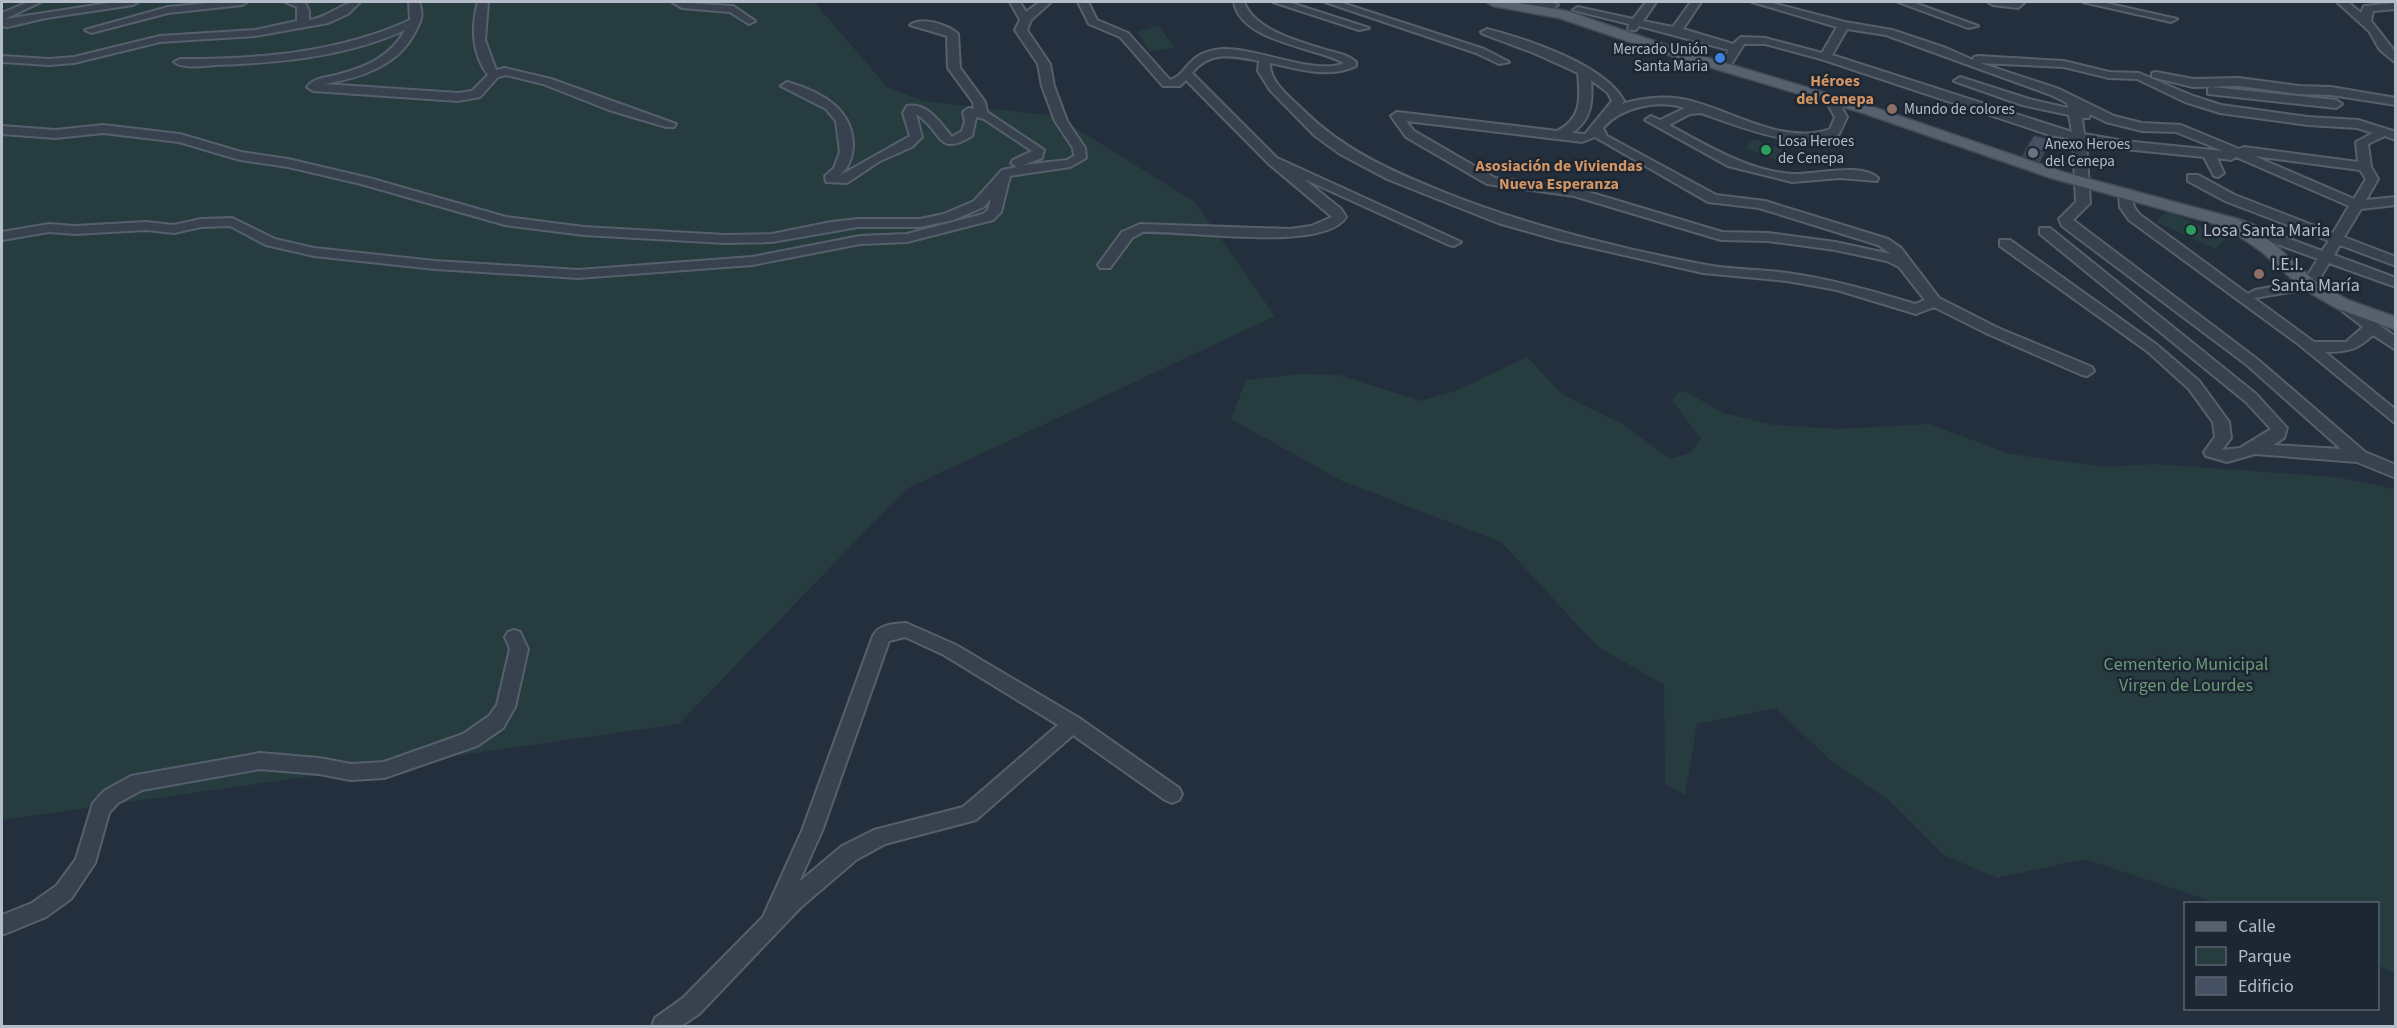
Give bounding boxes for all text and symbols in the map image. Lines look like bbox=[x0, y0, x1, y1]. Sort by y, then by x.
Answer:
place label: Mercado Unión Santa Maria bbox=[1613, 39, 1708, 77]
marker: Mercado Unión Santa Maria bbox=[1713, 51, 1727, 65]
district label: Héroes del Cenepa bbox=[1796, 70, 1874, 110]
place label: Mundo de colores bbox=[1904, 99, 2015, 120]
marker: Mundo de colores bbox=[1885, 102, 1899, 116]
place label: Losa Heroes de Cenepa bbox=[1778, 131, 1854, 169]
place label: Anexo Heroes del Cenepa bbox=[2045, 134, 2130, 172]
marker: Losa Heroes de Cenepa bbox=[1759, 143, 1773, 157]
marker: Anexo Heroes del Cenepa bbox=[2026, 146, 2040, 160]
district label: Asosiación de Viviendas Nueva Esperanza bbox=[1474, 155, 1643, 195]
place label: Losa Santa Maria bbox=[2203, 218, 2330, 243]
marker: Losa Santa Maria bbox=[2184, 223, 2198, 237]
place label: I.E.I. Santa María bbox=[2271, 252, 2360, 298]
marker: I.E.I. Santa María bbox=[2252, 267, 2266, 281]
park label: Cementerio Municipal Virgen de Lourdes bbox=[2104, 652, 2268, 698]
legend bbox=[2184, 902, 2379, 1010]
text: Calle bbox=[2238, 914, 2276, 939]
text: Parque bbox=[2238, 944, 2291, 969]
text: Edificio bbox=[2238, 974, 2294, 999]

